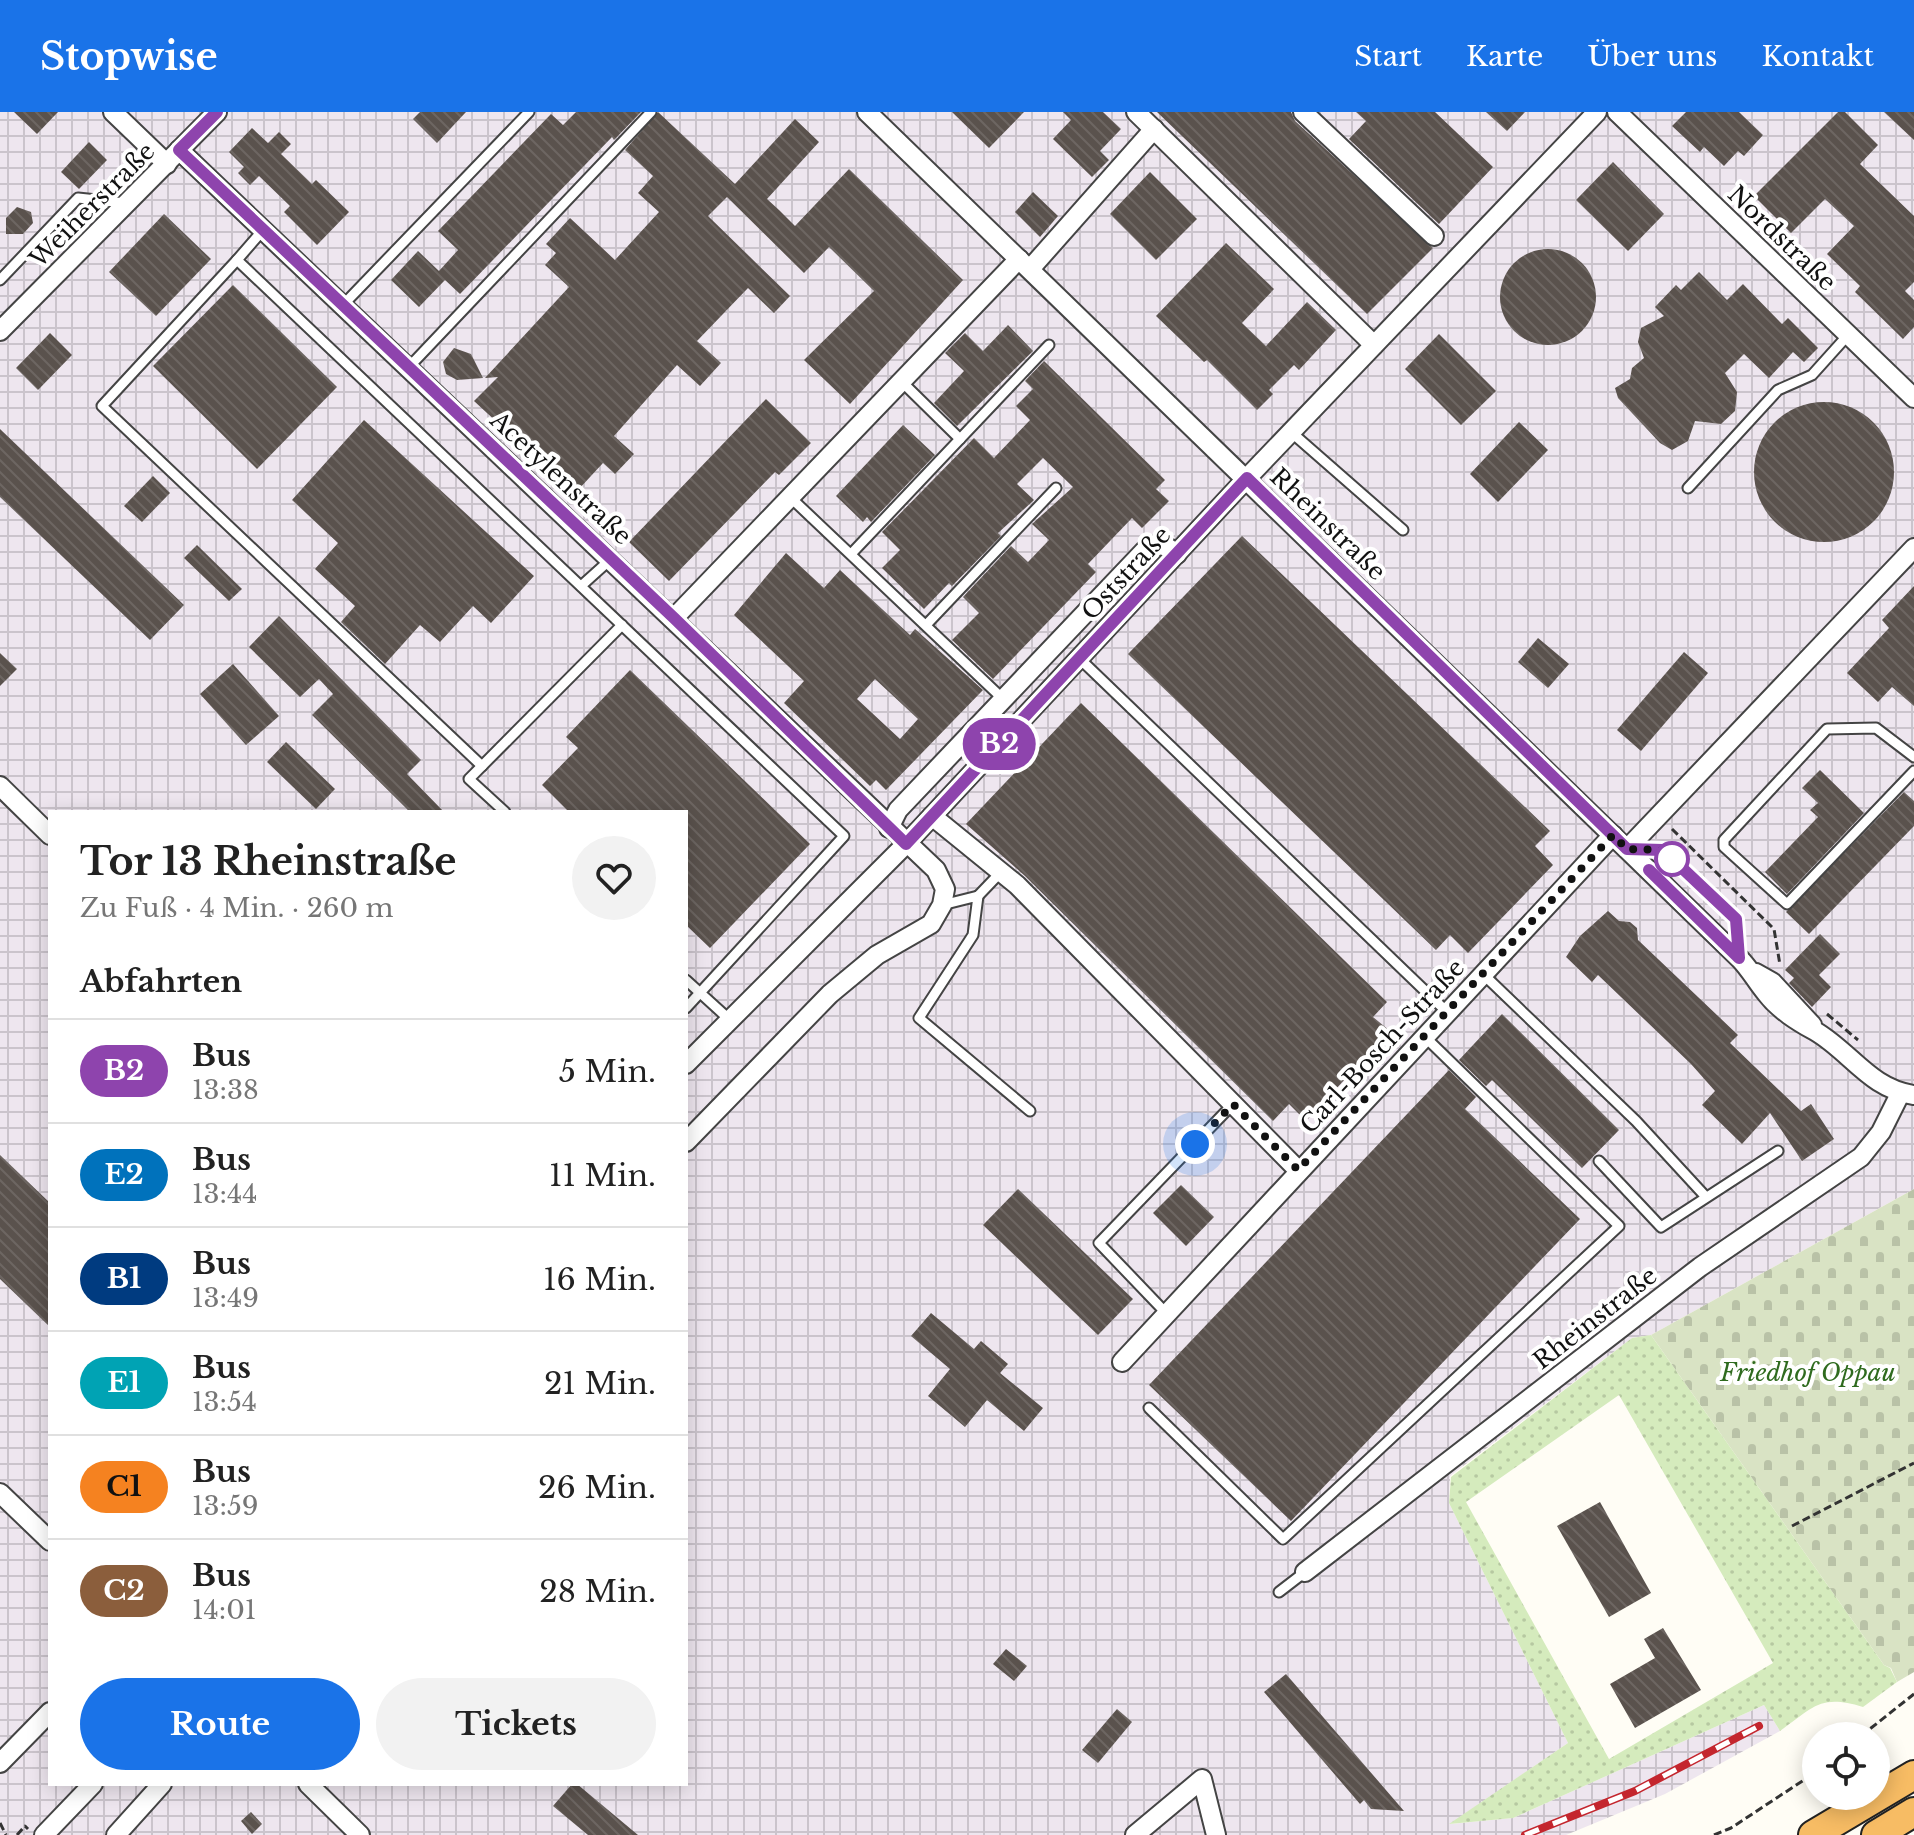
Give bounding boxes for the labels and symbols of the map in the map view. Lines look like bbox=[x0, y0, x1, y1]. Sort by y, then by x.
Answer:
street label: Weiherstraße bbox=[23, 136, 161, 274]
street label: Nordstraße bbox=[1722, 179, 1842, 297]
street label: Acetylenstraße bbox=[484, 405, 637, 551]
street label: Rheinstraße bbox=[1264, 462, 1392, 586]
street label: Oststraße bbox=[1075, 520, 1177, 626]
line badge: B2 bbox=[963, 718, 1035, 770]
unlabelled marker bbox=[1655, 842, 1689, 876]
street label: Carl-Bosch-Straße bbox=[1294, 953, 1470, 1139]
your location bbox=[1175, 1124, 1215, 1164]
street label: Rheinstraße bbox=[1527, 1261, 1663, 1375]
park label: Friedhof Oppau bbox=[1719, 1358, 1896, 1387]

